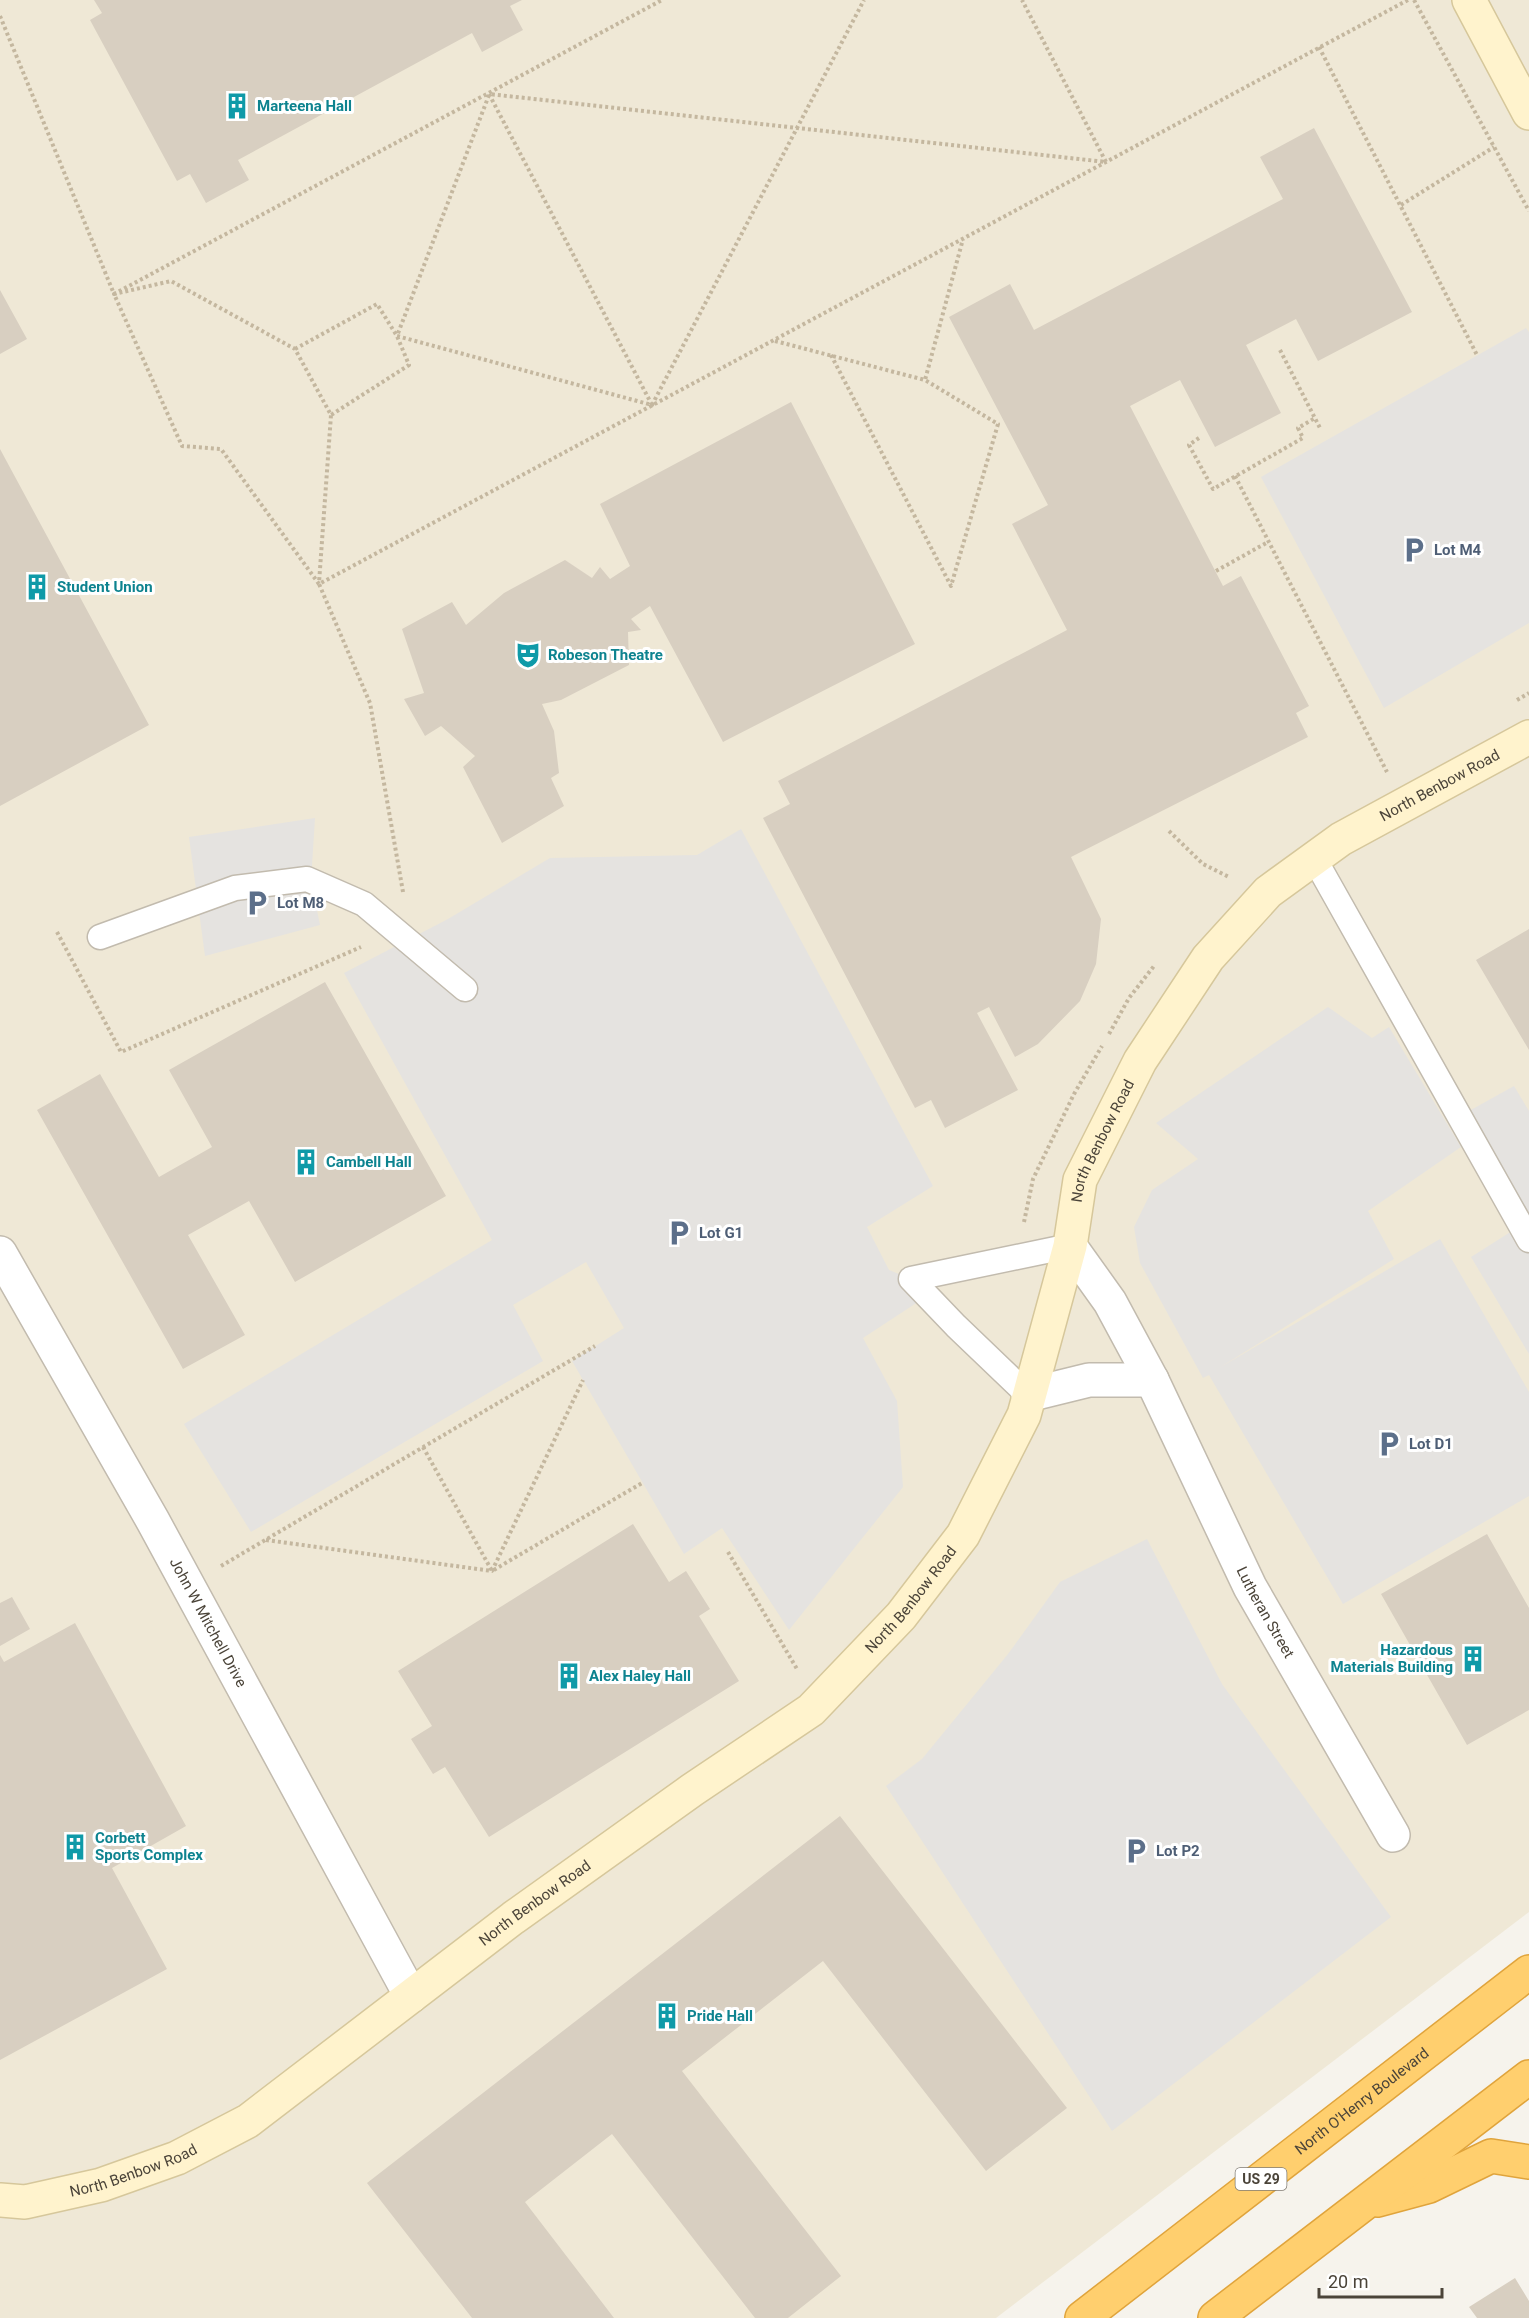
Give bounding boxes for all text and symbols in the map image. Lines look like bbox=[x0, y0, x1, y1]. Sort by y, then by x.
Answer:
building icon: Marteena Hall bbox=[222, 91, 252, 121]
place label: Marteena Hall bbox=[257, 97, 352, 115]
parking icon: Lot M4 bbox=[1399, 535, 1429, 565]
place label: Lot M4 bbox=[1434, 541, 1482, 559]
building icon: Student Union bbox=[22, 572, 52, 602]
place label: Student Union bbox=[57, 578, 153, 596]
theatre icon: Robeson Theatre bbox=[513, 640, 543, 670]
place label: Robeson Theatre bbox=[548, 646, 663, 664]
street label: North Benbow Road bbox=[1377, 746, 1503, 825]
parking icon: Lot M8 bbox=[242, 888, 272, 918]
place label: Lot M8 bbox=[277, 894, 324, 912]
street label: North Benbow Road bbox=[1068, 1077, 1138, 1204]
building icon: Cambell Hall bbox=[291, 1147, 321, 1177]
place label: Cambell Hall bbox=[326, 1153, 412, 1171]
parking icon: Lot G1 bbox=[664, 1218, 694, 1248]
place label: Lot G1 bbox=[699, 1224, 743, 1242]
parking icon: Lot D1 bbox=[1374, 1429, 1404, 1459]
place label: Lot D1 bbox=[1409, 1435, 1453, 1453]
street label: North Benbow Road bbox=[861, 1542, 960, 1657]
street label: John W Mitchell Drive bbox=[166, 1555, 251, 1690]
street label: Lutheran Street bbox=[1233, 1564, 1298, 1661]
place label: Hazardous Materials Building bbox=[1330, 1641, 1453, 1676]
building icon: Hazardous Materials Building bbox=[1458, 1644, 1488, 1674]
building icon: Alex Haley Hall bbox=[554, 1661, 584, 1691]
place label: Alex Haley Hall bbox=[589, 1667, 691, 1685]
place label: Corbett Sports Complex bbox=[95, 1829, 203, 1864]
building icon: Corbett Sports Complex bbox=[60, 1832, 90, 1862]
parking icon: Lot P2 bbox=[1121, 1836, 1151, 1866]
place label: Lot P2 bbox=[1156, 1842, 1200, 1860]
street label: North Benbow Road bbox=[475, 1856, 594, 1950]
building icon: Pride Hall bbox=[652, 2001, 682, 2031]
place label: Pride Hall bbox=[687, 2007, 753, 2025]
street label: North O'Henry Boulevard bbox=[1292, 2044, 1432, 2159]
street label: North Benbow Road bbox=[68, 2140, 200, 2201]
road number: US 29 bbox=[1236, 2168, 1286, 2190]
scale bar bbox=[1319, 2261, 1442, 2299]
text: 20 m bbox=[1328, 2271, 1368, 2292]

